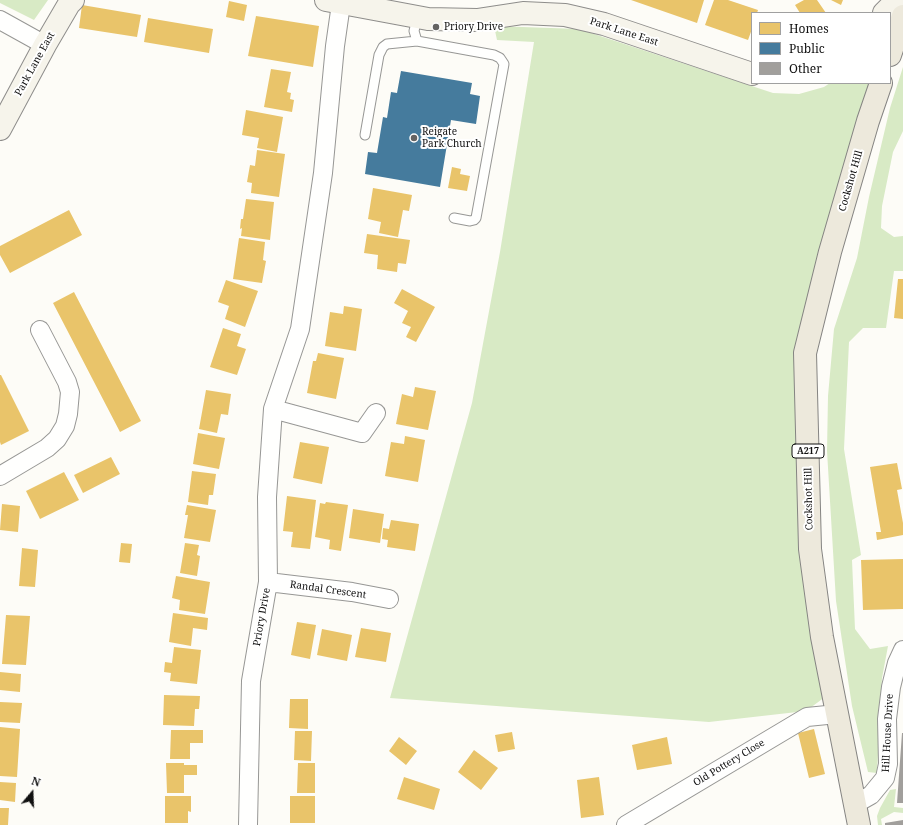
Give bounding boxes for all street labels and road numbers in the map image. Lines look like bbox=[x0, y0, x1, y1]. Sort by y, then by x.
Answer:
street label: Park Lane East bbox=[588, 15, 660, 49]
street label: Park Lane East bbox=[13, 30, 57, 98]
street label: Cockshot Hill bbox=[837, 149, 865, 213]
road number: A217 bbox=[792, 444, 824, 458]
street label: Cockshot Hill bbox=[802, 468, 816, 530]
street label: Randal Crescent bbox=[289, 579, 367, 601]
street label: Priory Drive bbox=[251, 587, 273, 647]
street label: Hill House Drive bbox=[880, 693, 896, 773]
street label: Old Pottery Close bbox=[691, 737, 767, 789]

